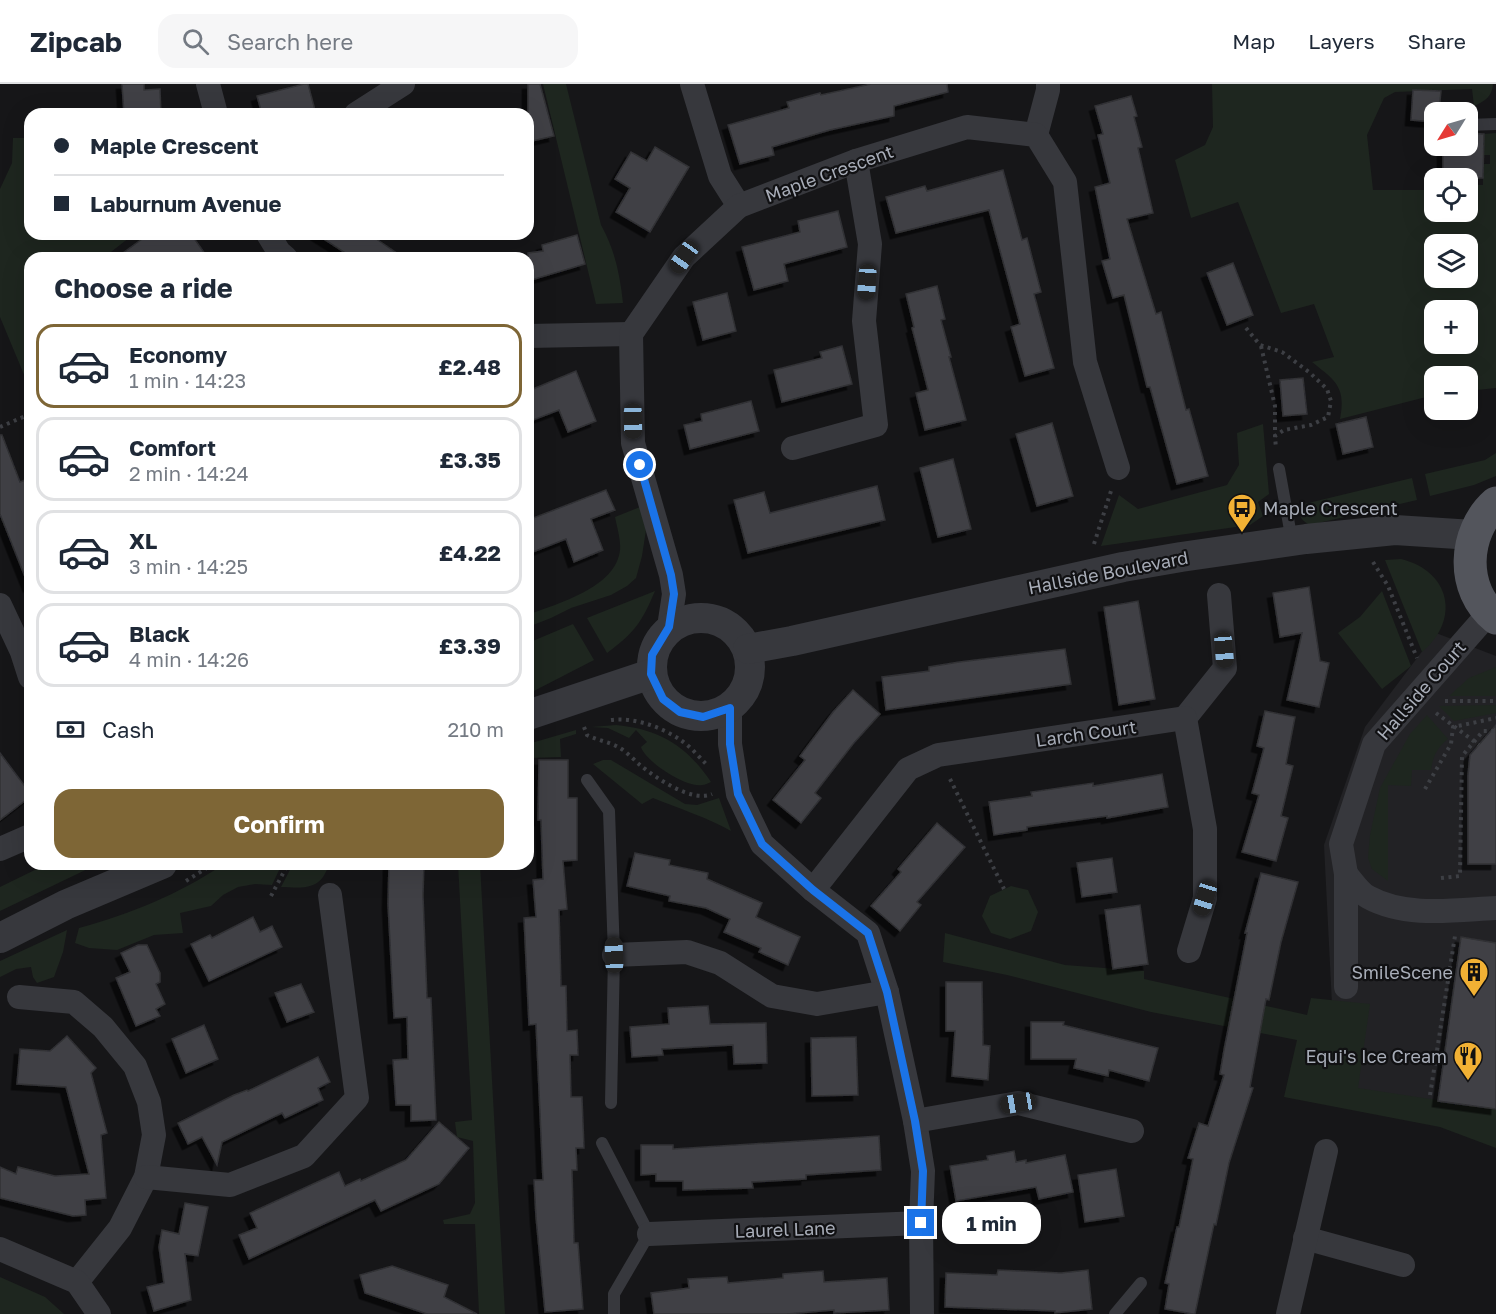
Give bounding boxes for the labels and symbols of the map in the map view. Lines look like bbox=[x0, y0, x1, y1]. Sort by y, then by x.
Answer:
north arrow bbox=[1424, 102, 1478, 156]
street label: Maple Crescent bbox=[762, 140, 896, 206]
car bbox=[666, 237, 702, 277]
car bbox=[857, 263, 877, 301]
car bbox=[624, 403, 642, 439]
route start bbox=[626, 451, 653, 478]
bus stop icon: Maple Crescent bbox=[1226, 492, 1258, 534]
place label: Maple Crescent bbox=[1263, 497, 1398, 519]
street label: Hallside Boulevard bbox=[1026, 546, 1190, 598]
car bbox=[1213, 631, 1235, 669]
street label: Hallside Court bbox=[1372, 636, 1470, 744]
street label: Larch Court bbox=[1034, 715, 1138, 751]
car bbox=[1191, 878, 1219, 918]
car bbox=[604, 937, 624, 973]
building icon: SmileScene bbox=[1458, 956, 1490, 998]
place label: SmileScene bbox=[1351, 961, 1453, 983]
restaurant icon: Equi's Ice Cream bbox=[1452, 1040, 1484, 1082]
place label: Equi's Ice Cream bbox=[1305, 1045, 1447, 1067]
car bbox=[999, 1091, 1037, 1115]
callout: 1 min bbox=[942, 1202, 1041, 1244]
route end bbox=[907, 1209, 934, 1236]
street label: Laurel Lane bbox=[734, 1216, 836, 1242]

